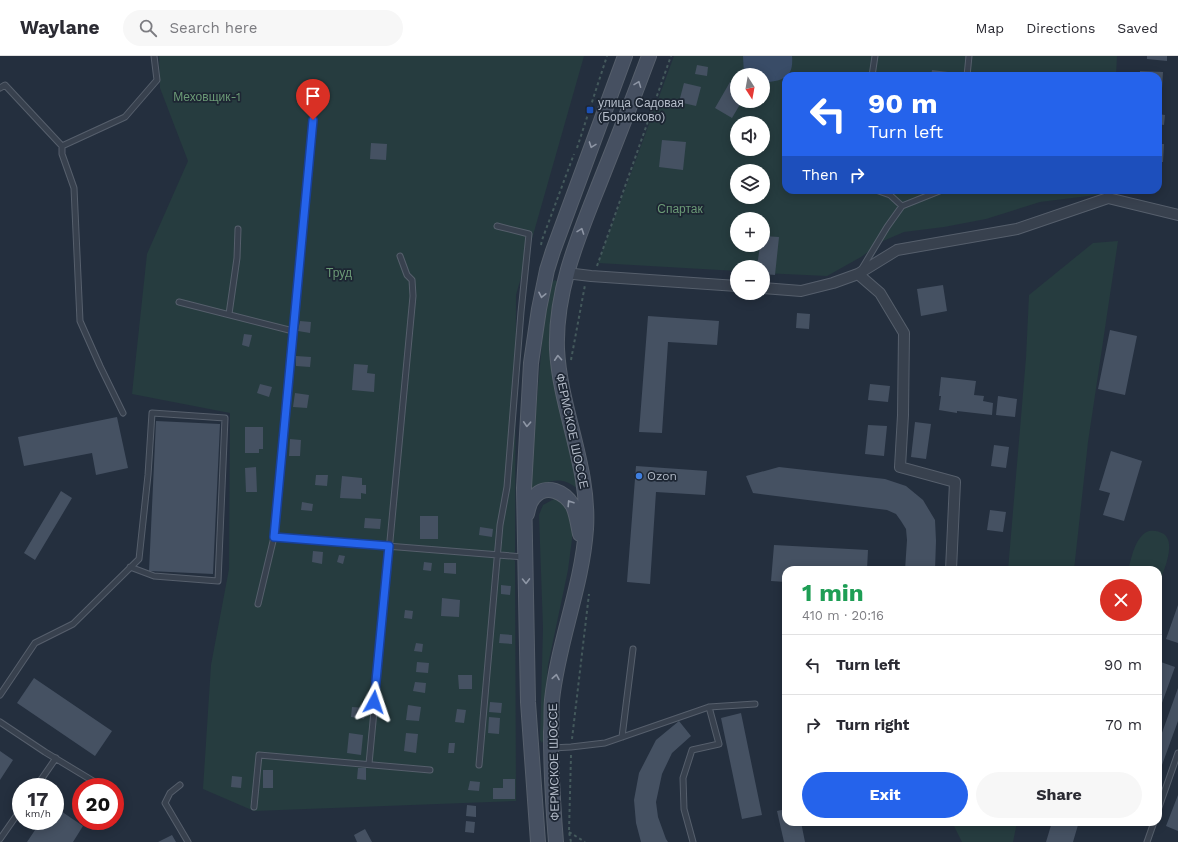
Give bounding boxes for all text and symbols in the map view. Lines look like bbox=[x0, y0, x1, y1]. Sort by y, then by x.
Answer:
search box bbox=[123, 10, 403, 46]
text: Waylane bbox=[20, 16, 99, 39]
icon: search bbox=[137, 17, 159, 39]
text: Search here bbox=[169, 19, 257, 37]
text: Map bbox=[976, 20, 1004, 36]
text: Directions bbox=[1026, 20, 1095, 36]
text: Saved bbox=[1117, 20, 1158, 36]
north arrow bbox=[730, 68, 770, 108]
map controls bbox=[730, 68, 770, 300]
pin bbox=[296, 79, 330, 120]
one-way arrow bbox=[634, 80, 642, 87]
icon: arrive bbox=[302, 85, 324, 107]
text: 90 m bbox=[868, 87, 938, 120]
icon: left bbox=[802, 88, 854, 140]
park label: Меховщик-1 bbox=[173, 90, 241, 104]
place label: улица Садовая (Борисково) bbox=[598, 96, 684, 124]
marker: улица Садовая (Борисково) bbox=[585, 105, 595, 115]
button: sound bbox=[730, 116, 770, 156]
text: Turn left bbox=[868, 121, 943, 142]
one-way arrow bbox=[588, 141, 596, 148]
button: layers bbox=[730, 164, 770, 204]
icon: right bbox=[846, 164, 868, 186]
text: Then bbox=[802, 166, 838, 184]
park label: Спартак bbox=[657, 202, 704, 216]
button: + bbox=[730, 212, 770, 252]
one-way arrow bbox=[577, 228, 585, 235]
button: − bbox=[730, 260, 770, 300]
park label: Труд bbox=[326, 266, 352, 280]
one-way arrow bbox=[538, 291, 546, 298]
one-way arrow bbox=[554, 355, 563, 361]
street label: ФЕРМСКОЕ ШОССЕ bbox=[553, 372, 591, 490]
one-way arrow bbox=[523, 421, 532, 427]
place label: Ozon bbox=[647, 469, 677, 483]
marker: Ozon bbox=[634, 471, 644, 481]
one-way arrow bbox=[567, 500, 575, 507]
one-way arrow bbox=[522, 578, 530, 584]
text: 1 min bbox=[802, 579, 864, 607]
button: close bbox=[1100, 579, 1142, 621]
text: 410 m · 20:16 bbox=[802, 608, 884, 623]
icon: left bbox=[802, 654, 824, 676]
text: Turn left bbox=[836, 656, 900, 674]
text: 90 m bbox=[1104, 656, 1142, 674]
one-way arrow bbox=[551, 674, 559, 681]
position arrow bbox=[353, 681, 395, 723]
street label: ФЕРМСКОЕ ШОССЕ bbox=[546, 703, 562, 821]
icon: right bbox=[802, 714, 824, 736]
text: Turn right bbox=[836, 716, 909, 734]
text: 70 m bbox=[1105, 716, 1142, 734]
button: Exit bbox=[802, 772, 968, 818]
button: Share bbox=[976, 772, 1142, 818]
speed limit sign: 20 bbox=[72, 778, 124, 830]
text: 17 bbox=[28, 787, 48, 811]
text: km/h bbox=[25, 808, 51, 819]

